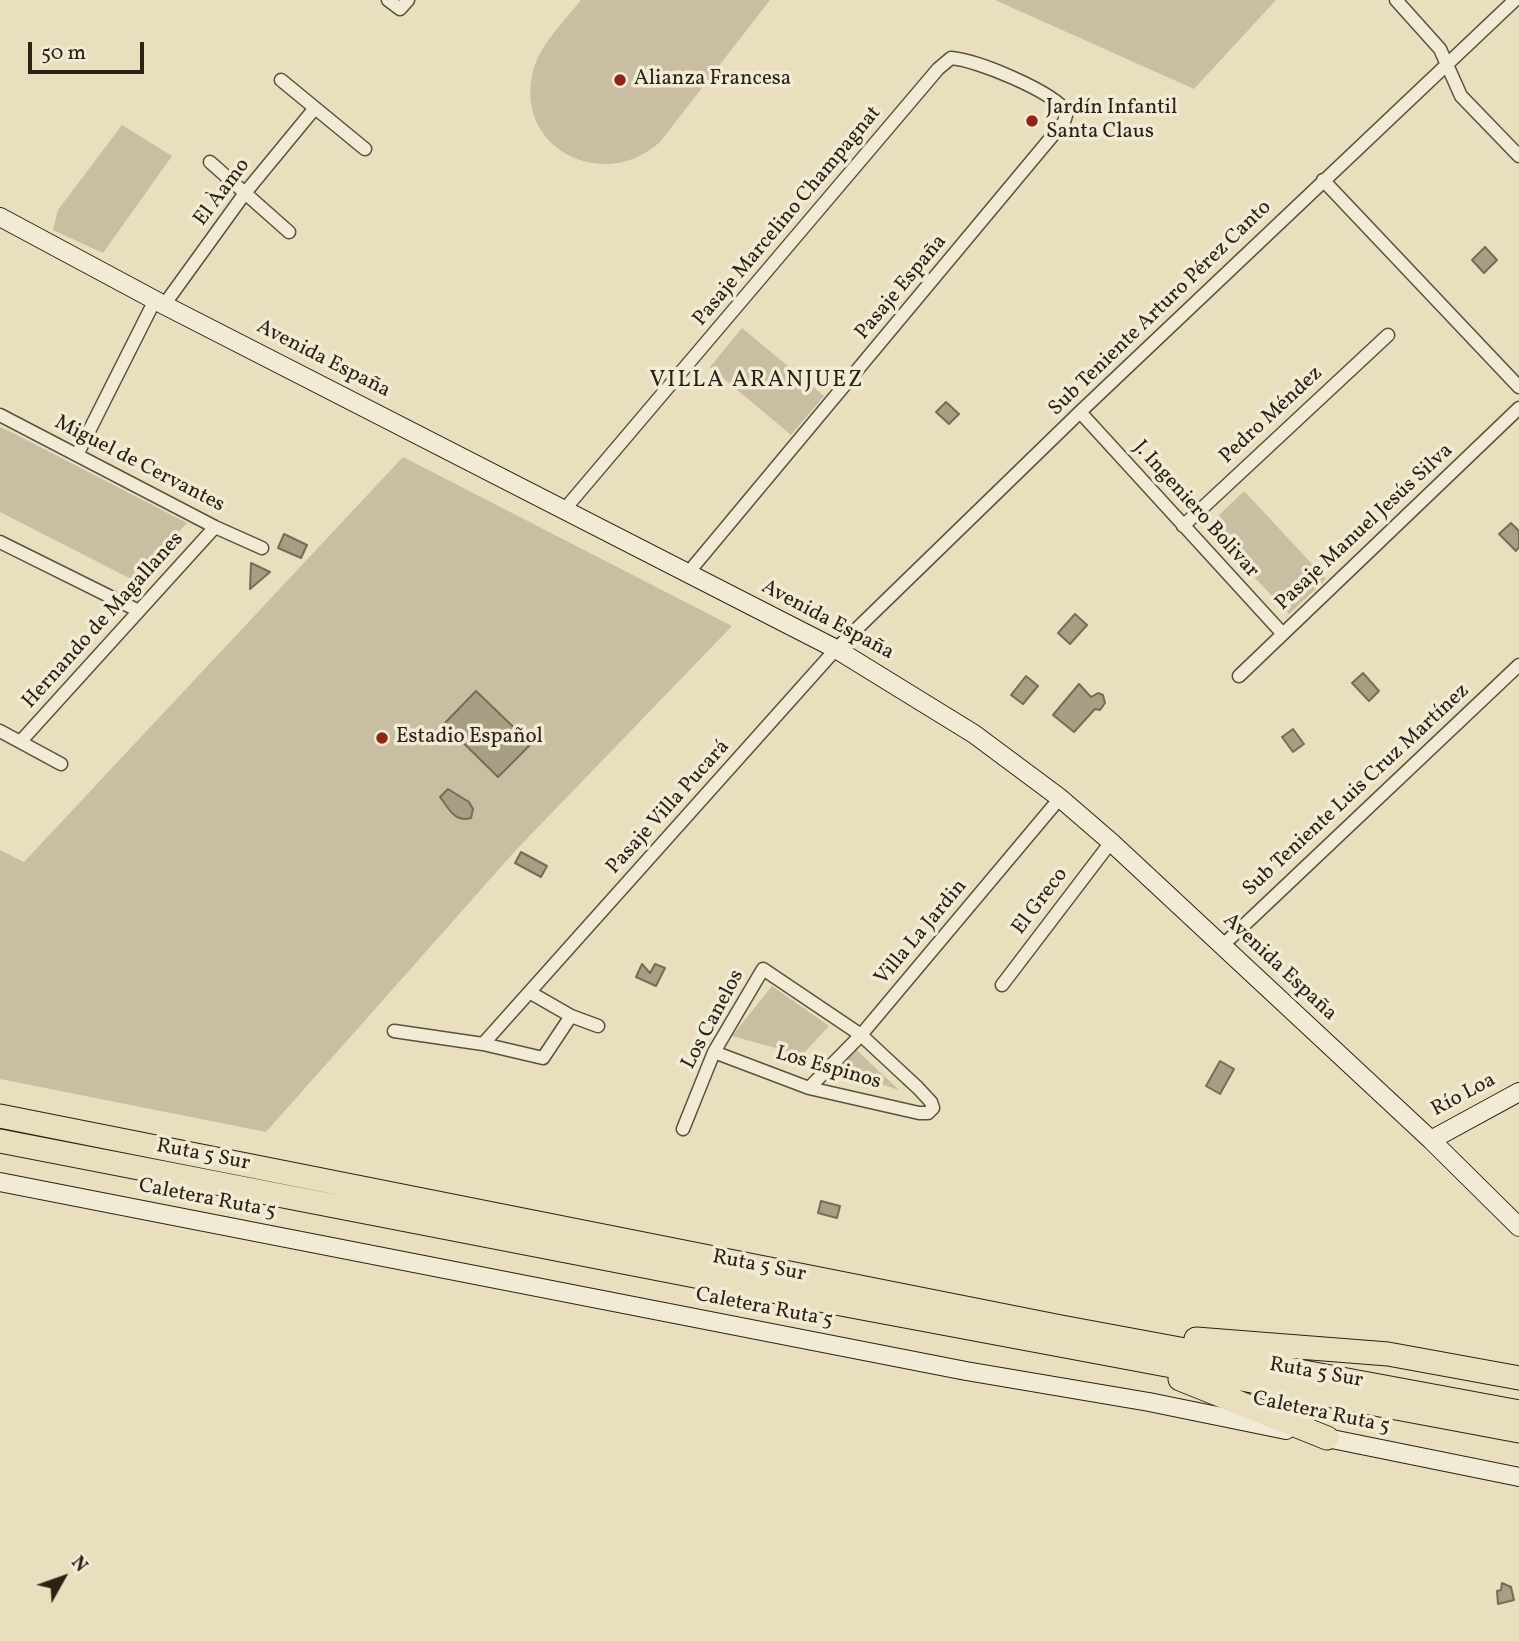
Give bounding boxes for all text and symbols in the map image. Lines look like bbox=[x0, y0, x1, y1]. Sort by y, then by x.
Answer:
scale bar bbox=[32, 28, 147, 72]
text: 50 m bbox=[41, 39, 86, 68]
place label: Alianza Francesa bbox=[634, 67, 791, 93]
marker: Alianza Francesa bbox=[612, 72, 628, 88]
place label: Jardín Infantil Santa Claus bbox=[1046, 96, 1177, 146]
street label: Pasaje Marcelino Champagnat bbox=[689, 102, 887, 332]
marker: Jardín Infantil Santa Claus bbox=[1024, 113, 1040, 129]
street label: El Àamo bbox=[189, 154, 257, 232]
street label: Sub Teniente Arturo Pérez Canto bbox=[1044, 196, 1278, 422]
street label: Pasaje España bbox=[851, 230, 953, 346]
street label: Avenida España bbox=[252, 315, 394, 405]
street label: Pedro Méndez bbox=[1215, 362, 1329, 470]
district label: VILLA ARANJUEZ bbox=[651, 368, 863, 396]
street label: Miguel de Cervantes bbox=[50, 411, 228, 519]
street label: J. Ingeniero Bolivar bbox=[1127, 436, 1263, 584]
street label: Pasaje Manuel Jesús Silva bbox=[1271, 439, 1459, 617]
street label: Hernando de Magallanes bbox=[18, 527, 190, 715]
street label: Avenida España bbox=[756, 575, 898, 667]
street label: Sub Teniente Luis Cruz Martínez bbox=[1239, 679, 1475, 903]
place label: Estadio Español bbox=[396, 725, 543, 751]
marker: Estadio Español bbox=[374, 730, 390, 746]
street label: Pasaje Villa Pucará bbox=[602, 736, 736, 880]
street label: El Greco bbox=[1008, 863, 1074, 941]
street label: Villa La Jardin bbox=[871, 875, 973, 991]
street label: Avenida España bbox=[1217, 909, 1341, 1027]
street label: Los Canelos bbox=[677, 966, 751, 1074]
street label: Los Espinos bbox=[772, 1042, 884, 1096]
street label: Río Loa bbox=[1427, 1069, 1501, 1123]
street label: Ruta 5 Sur bbox=[154, 1135, 252, 1177]
street label: Caletera Ruta 5 bbox=[136, 1174, 278, 1226]
street label: Ruta 5 Sur bbox=[710, 1246, 808, 1288]
street label: Caletera Ruta 5 bbox=[693, 1283, 835, 1335]
street label: Ruta 5 Sur bbox=[1267, 1353, 1365, 1395]
street label: Caletera Ruta 5 bbox=[1250, 1387, 1392, 1441]
north arrow bbox=[28, 1543, 98, 1613]
text: N bbox=[65, 1551, 93, 1578]

